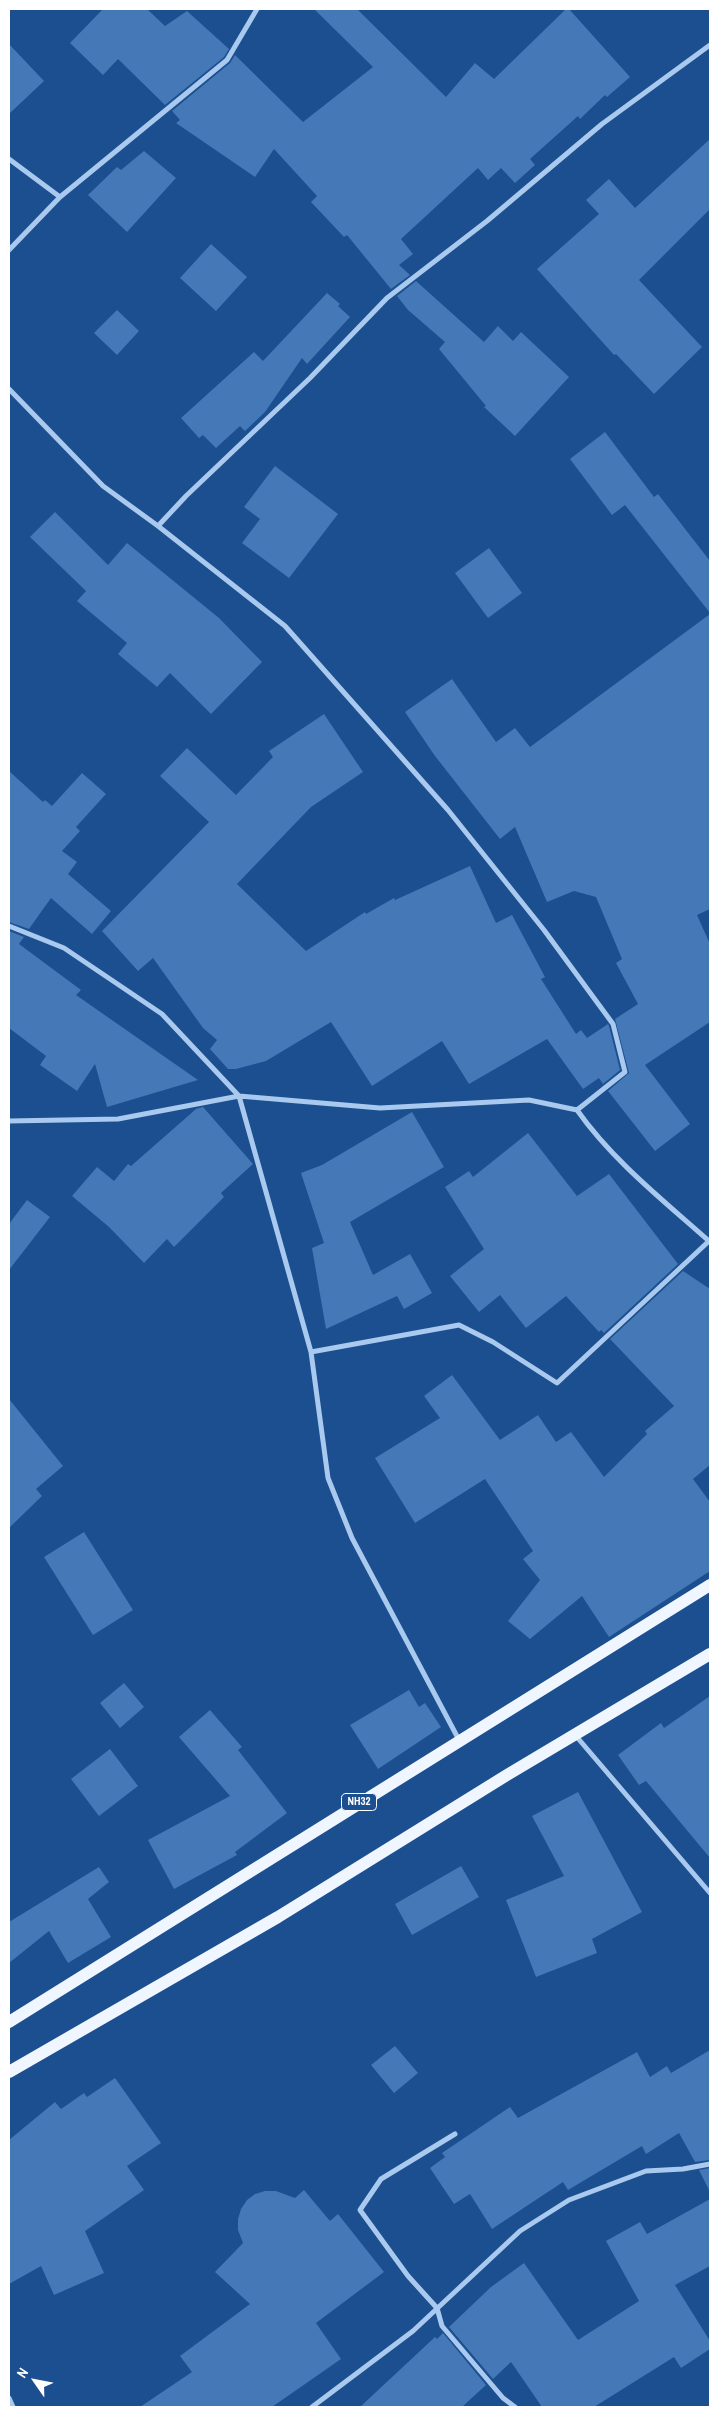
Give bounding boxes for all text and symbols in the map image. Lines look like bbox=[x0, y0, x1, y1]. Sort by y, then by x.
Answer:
road number: NH32 bbox=[342, 1794, 376, 1810]
north arrow bbox=[10, 2356, 60, 2406]
text: N bbox=[13, 2364, 32, 2381]

